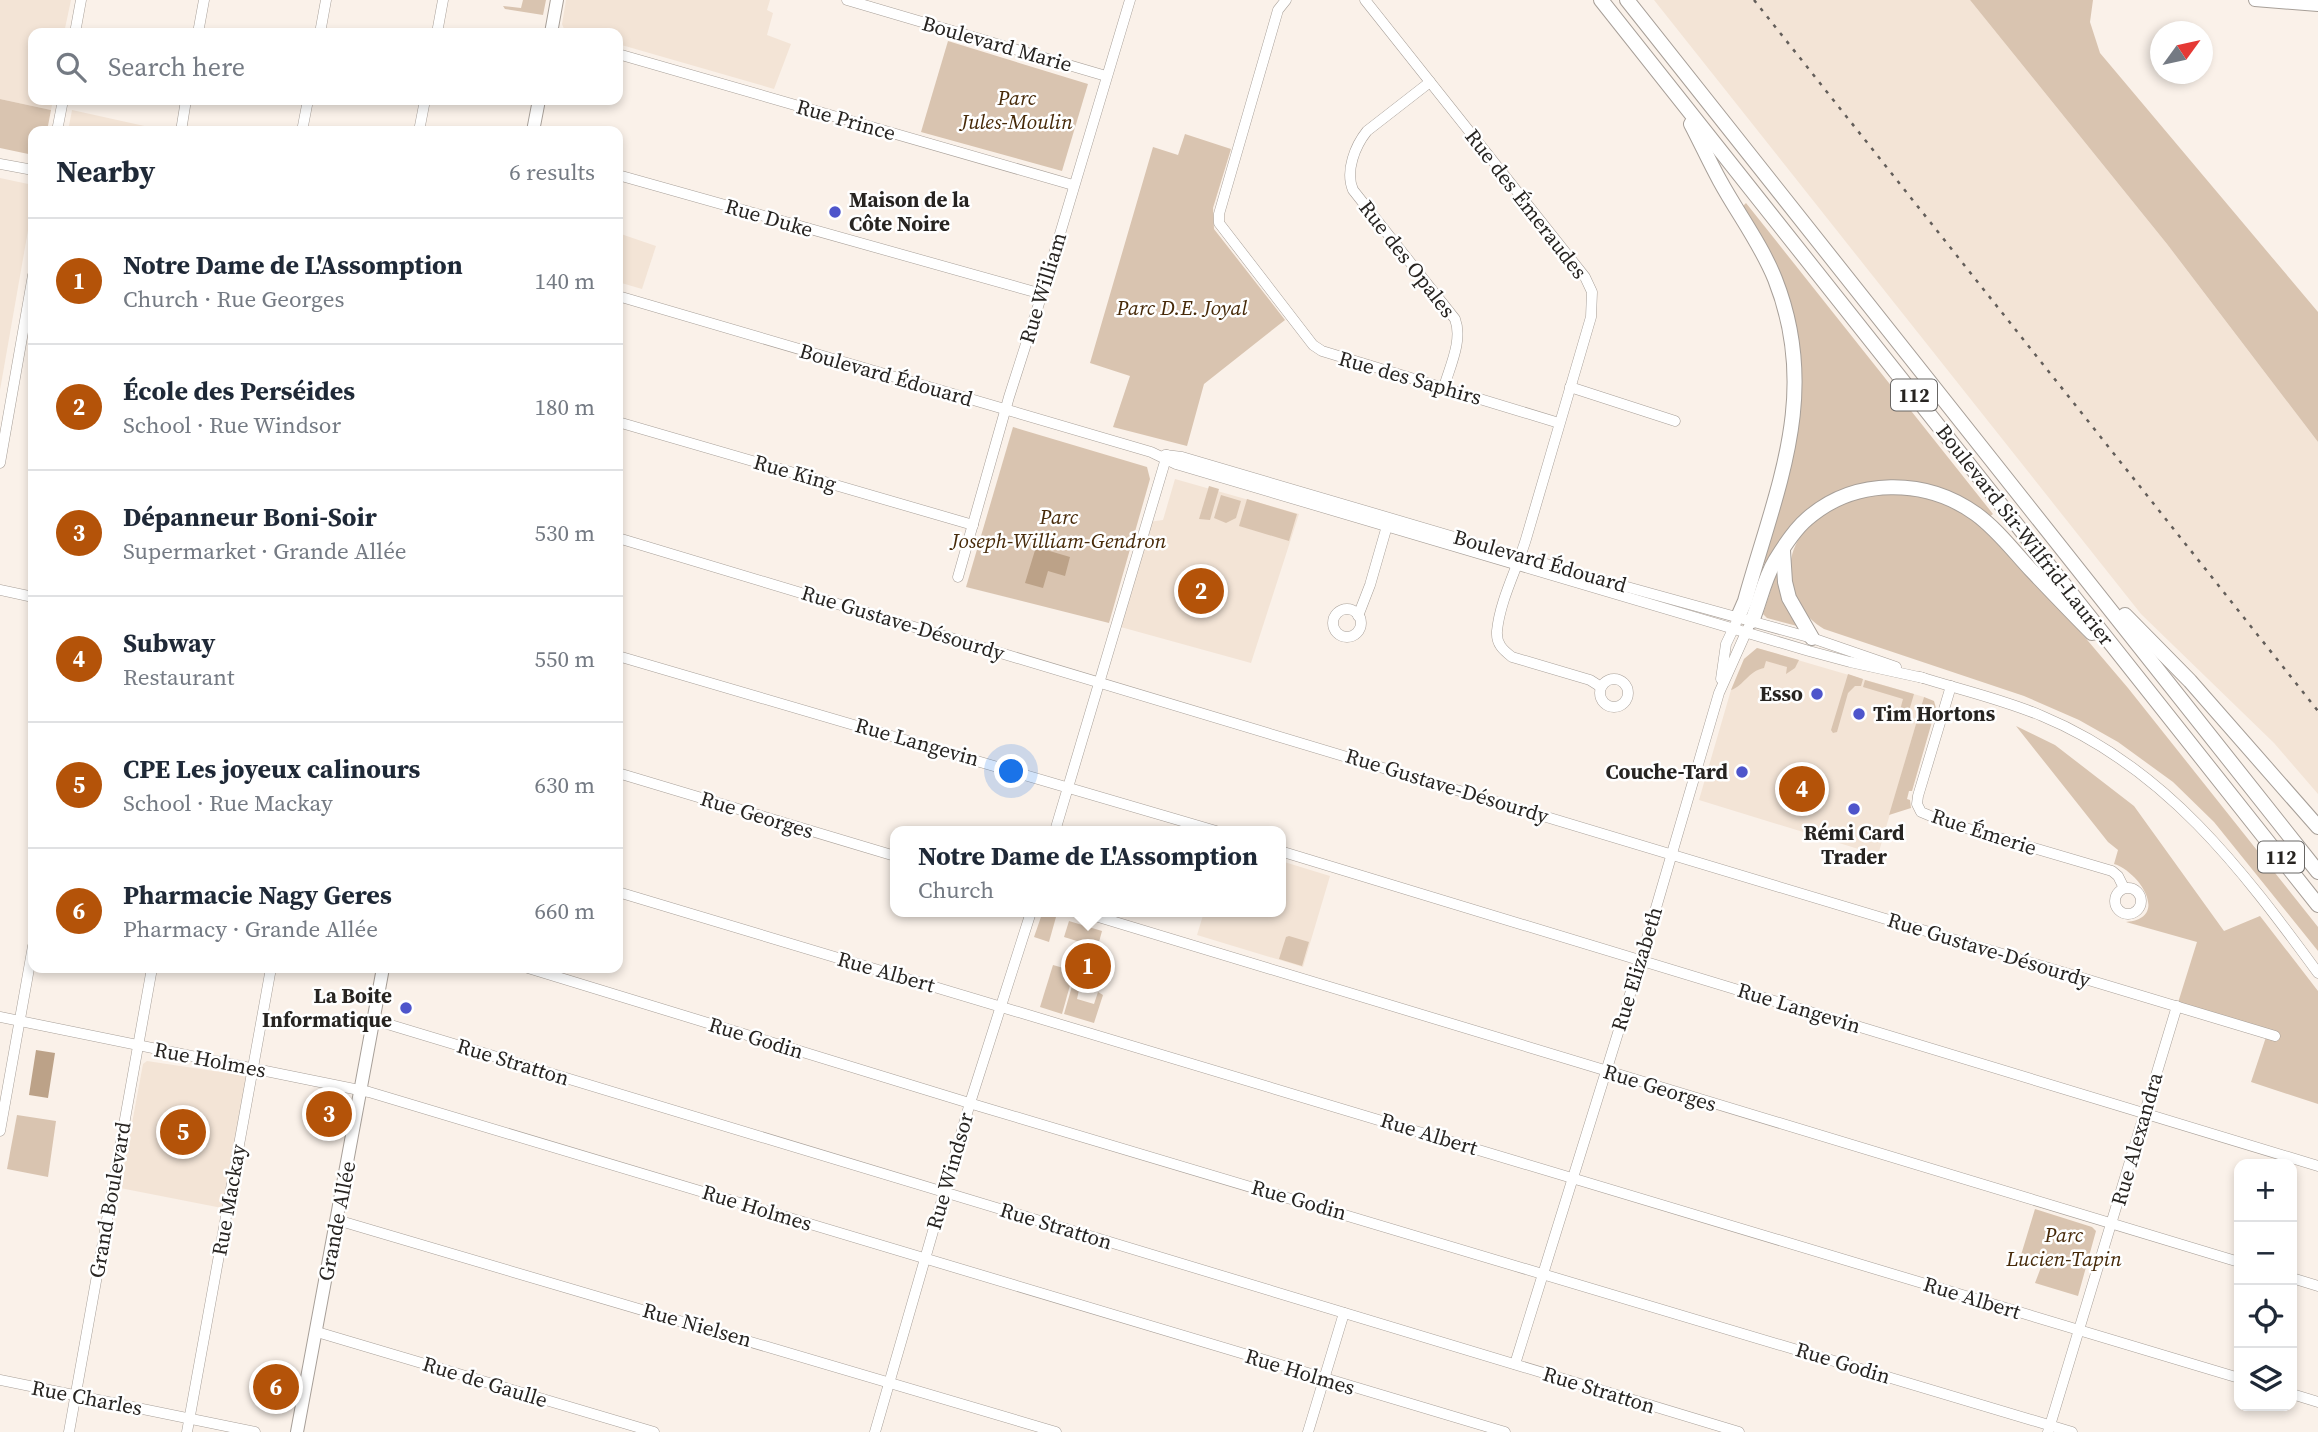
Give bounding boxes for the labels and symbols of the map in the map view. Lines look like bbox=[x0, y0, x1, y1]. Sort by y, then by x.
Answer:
street label: Boulevard Marie bbox=[919, 8, 1076, 79]
north arrow bbox=[2150, 21, 2213, 84]
park label: Parc Jules-Moulin bbox=[958, 83, 1073, 136]
street label: Rue Prince bbox=[793, 92, 899, 148]
street label: Rue des Émeraudes bbox=[1459, 123, 1594, 285]
place label: Maison de la Côte Noire bbox=[849, 185, 971, 238]
street label: Rue Duke bbox=[722, 191, 816, 244]
street label: Rue des Opales bbox=[1352, 194, 1462, 323]
marker: Maison de la Côte Noire bbox=[827, 204, 843, 220]
street label: Rue William bbox=[1012, 229, 1073, 347]
park label: Parc D.E. Joyal bbox=[1116, 293, 1248, 322]
street label: Boulevard Édouard bbox=[796, 336, 976, 413]
street label: Rue des Saphirs bbox=[1335, 343, 1485, 412]
road number: 112 bbox=[1891, 380, 1937, 410]
street label: Boulevard Sir-Wilfrid-Laurier bbox=[1930, 418, 2121, 652]
street label: Rue King bbox=[750, 447, 840, 498]
park label: Parc Joseph-William-Gendron bbox=[949, 502, 1166, 555]
street label: Boulevard Édouard bbox=[1450, 522, 1630, 599]
pin: 2 bbox=[1178, 565, 1224, 617]
street label: Rue Gustave-Désourdy bbox=[798, 578, 1008, 667]
place label: Esso bbox=[1760, 679, 1803, 708]
marker: Esso bbox=[1809, 686, 1825, 702]
place label: Tim Hortons bbox=[1873, 699, 1996, 728]
marker: Tim Hortons bbox=[1851, 706, 1867, 722]
street label: Rue Langevin bbox=[852, 710, 983, 773]
street label: Rue Gustave-Désourdy bbox=[1342, 741, 1552, 830]
your location bbox=[994, 754, 1028, 788]
place label: Couche-Tard bbox=[1606, 757, 1729, 786]
pin: 4 bbox=[1779, 763, 1825, 815]
marker: Couche-Tard bbox=[1734, 764, 1750, 780]
street label: Rue Georges bbox=[697, 784, 817, 845]
marker: Rémi Card Trader bbox=[1846, 801, 1862, 817]
street label: Rue Émerie bbox=[1928, 801, 2041, 862]
place label: Rémi Card Trader bbox=[1803, 818, 1905, 871]
road number: 112 bbox=[2258, 842, 2304, 872]
street label: Rue Elizabeth bbox=[1604, 903, 1669, 1035]
street label: Rue Gustave-Désourdy bbox=[1884, 905, 2094, 994]
pin: 1 bbox=[1065, 940, 1111, 992]
street label: Rue Albert bbox=[834, 944, 938, 999]
street label: Rue Langevin bbox=[1734, 975, 1865, 1040]
place label: La Boite Informatique bbox=[262, 981, 392, 1034]
marker: La Boite Informatique bbox=[398, 1000, 414, 1016]
street label: Rue Godin bbox=[705, 1009, 807, 1066]
street label: Rue Stratton bbox=[453, 1031, 573, 1092]
street label: Rue Holmes bbox=[152, 1034, 269, 1085]
street label: Rue Georges bbox=[1600, 1057, 1720, 1118]
street label: Rue Alexandra bbox=[2104, 1069, 2169, 1209]
pin: 3 bbox=[306, 1088, 352, 1140]
street label: Rue Albert bbox=[1377, 1105, 1481, 1162]
pin: 5 bbox=[160, 1106, 206, 1158]
street label: Rue Windsor bbox=[919, 1109, 980, 1233]
street label: Grand Boulevard bbox=[82, 1119, 138, 1280]
street label: Rue Mackay bbox=[204, 1142, 253, 1258]
street label: Grande Allée bbox=[311, 1158, 362, 1283]
street label: Rue Godin bbox=[1248, 1172, 1350, 1227]
street label: Rue Holmes bbox=[699, 1177, 816, 1238]
street label: Rue Stratton bbox=[996, 1195, 1116, 1256]
park label: Parc Lucien-Tapin bbox=[2005, 1220, 2122, 1273]
street label: Rue Albert bbox=[1920, 1269, 2024, 1326]
street label: Rue Nielsen bbox=[639, 1295, 755, 1354]
street label: Rue Godin bbox=[1792, 1334, 1894, 1391]
street label: Rue Holmes bbox=[1242, 1341, 1359, 1402]
street label: Rue de Gaulle bbox=[419, 1349, 551, 1414]
street label: Rue Stratton bbox=[1539, 1359, 1659, 1420]
pin: 6 bbox=[253, 1361, 299, 1413]
street label: Rue Charles bbox=[29, 1373, 145, 1422]

